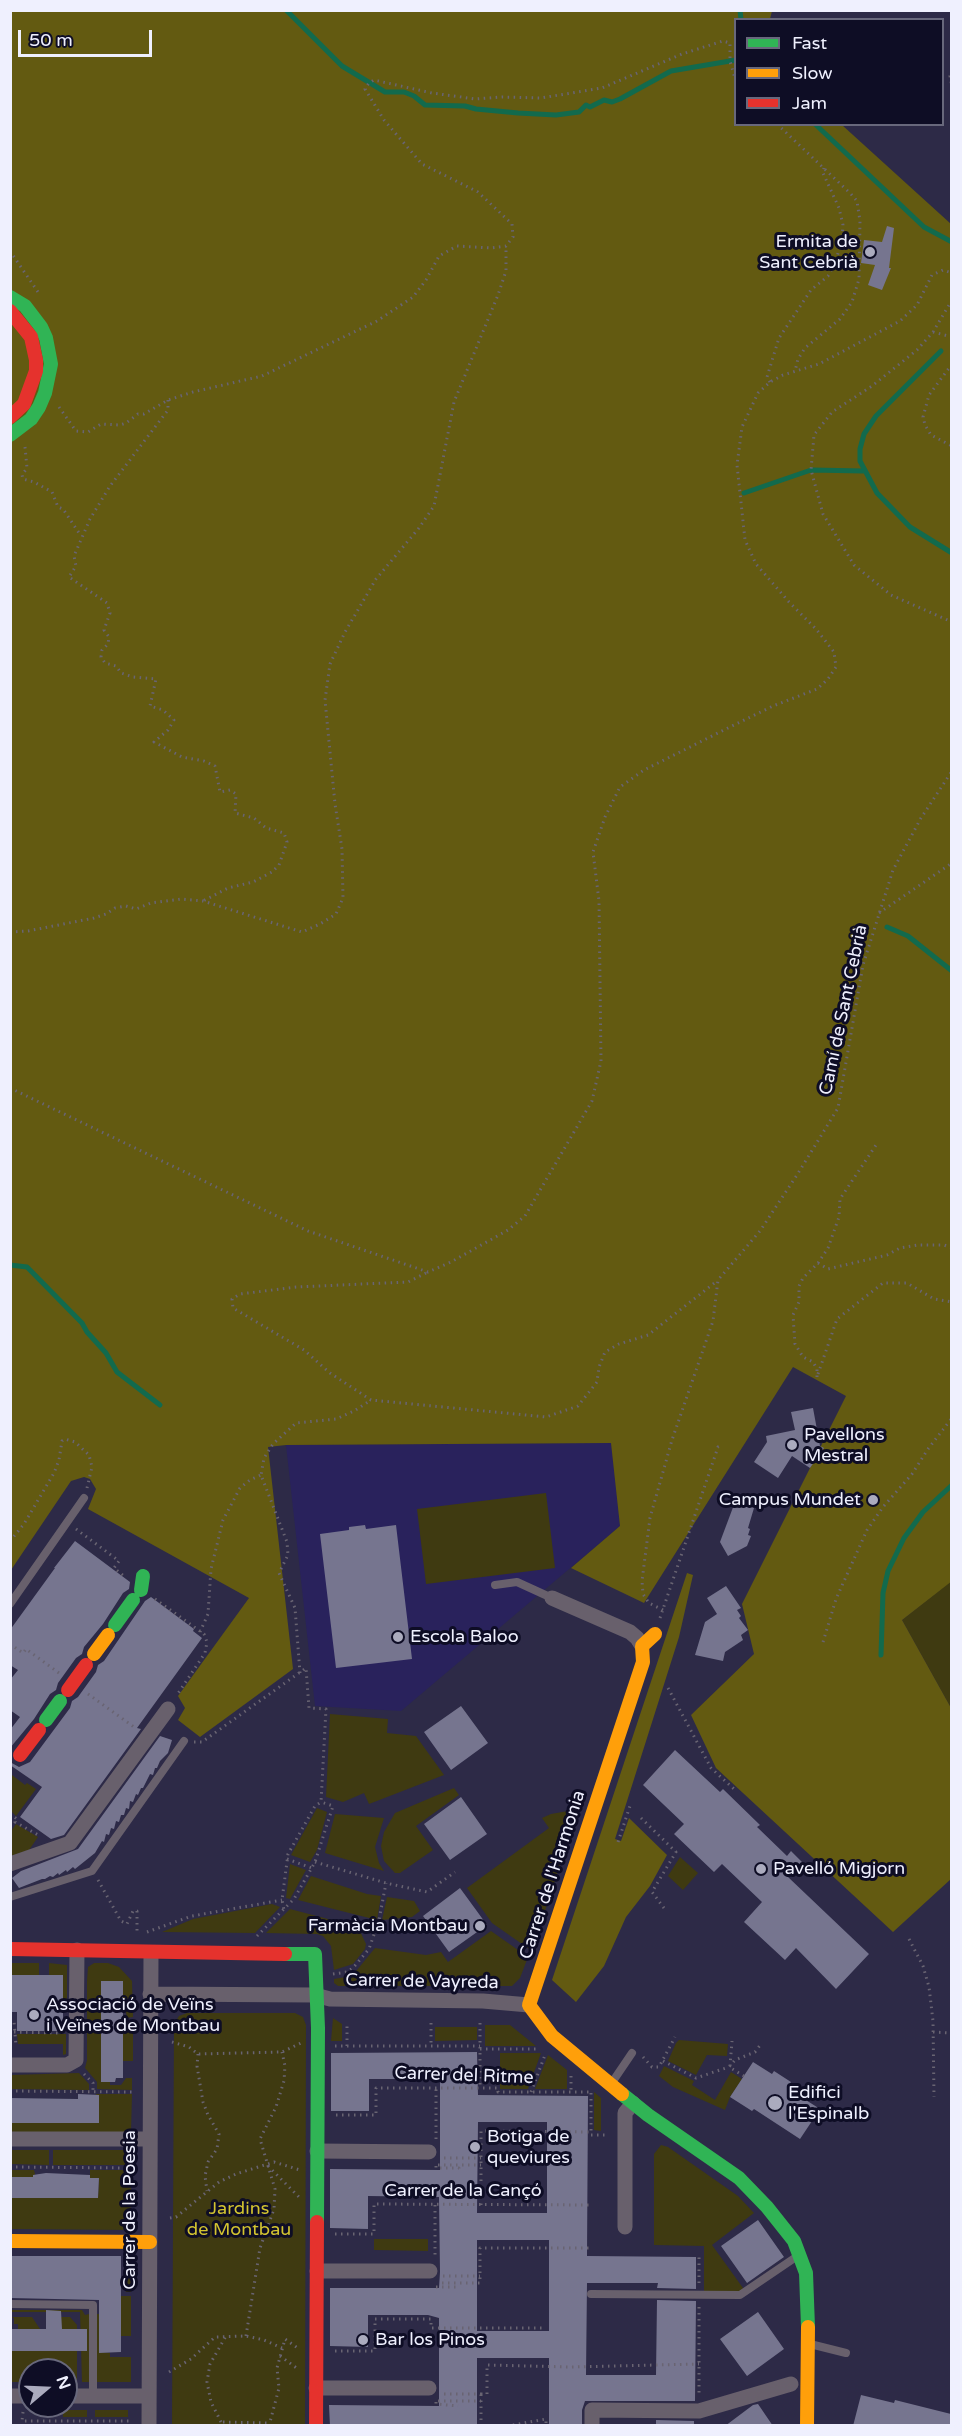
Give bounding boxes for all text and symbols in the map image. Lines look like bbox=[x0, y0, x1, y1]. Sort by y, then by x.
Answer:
scale bar bbox=[21, 18, 154, 56]
legend bbox=[734, 18, 944, 126]
text: 50 m bbox=[29, 29, 73, 51]
text: Fast bbox=[792, 32, 827, 54]
text: Slow bbox=[792, 62, 833, 84]
text: Jam bbox=[792, 92, 827, 114]
place label: Ermita de Sant Cebrià bbox=[759, 231, 858, 274]
marker: Ermita de Sant Cebrià bbox=[863, 245, 877, 259]
street label: Camí de Sant Cebrià bbox=[815, 923, 873, 1097]
place label: Pavellons Mestral bbox=[804, 1424, 885, 1466]
marker: Pavellons Mestral bbox=[785, 1438, 799, 1452]
place label: Campus Mundet bbox=[719, 1489, 861, 1511]
marker: Campus Mundet bbox=[866, 1493, 880, 1507]
place label: Escola Baloo bbox=[410, 1626, 519, 1648]
marker: Escola Baloo bbox=[391, 1630, 405, 1644]
street label: Carrer de l'Harmonia bbox=[515, 1788, 591, 1962]
place label: Pavelló Migjorn bbox=[773, 1858, 905, 1880]
marker: Pavelló Migjorn bbox=[754, 1862, 768, 1876]
place label: Farmàcia Montbau bbox=[308, 1915, 468, 1937]
marker: Farmàcia Montbau bbox=[473, 1919, 487, 1933]
street label: Carrer de Vayreda bbox=[345, 1970, 499, 1994]
place label: Associació de Veïns i Veïnes de Montbau bbox=[46, 1994, 220, 2036]
marker: Associació de Veïns i Veïnes de Montbau bbox=[27, 2008, 41, 2022]
street label: Carrer del Ritme bbox=[394, 2063, 534, 2089]
place label: Edifici l'Espinalb bbox=[788, 2082, 869, 2124]
marker: Edifici l'Espinalb bbox=[766, 2094, 784, 2112]
place label: Botiga de queviures bbox=[487, 2126, 570, 2168]
street label: Carrer de la Poesia bbox=[119, 2130, 141, 2290]
marker: Botiga de queviures bbox=[468, 2140, 482, 2154]
street label: Carrer de la Cançó bbox=[384, 2180, 542, 2202]
park label: Jardins de Montbau bbox=[187, 2198, 291, 2240]
place label: Bar los Pinos bbox=[375, 2329, 485, 2351]
marker: Bar los Pinos bbox=[356, 2333, 370, 2347]
north arrow bbox=[18, 2358, 78, 2418]
text: N bbox=[52, 2373, 75, 2392]

